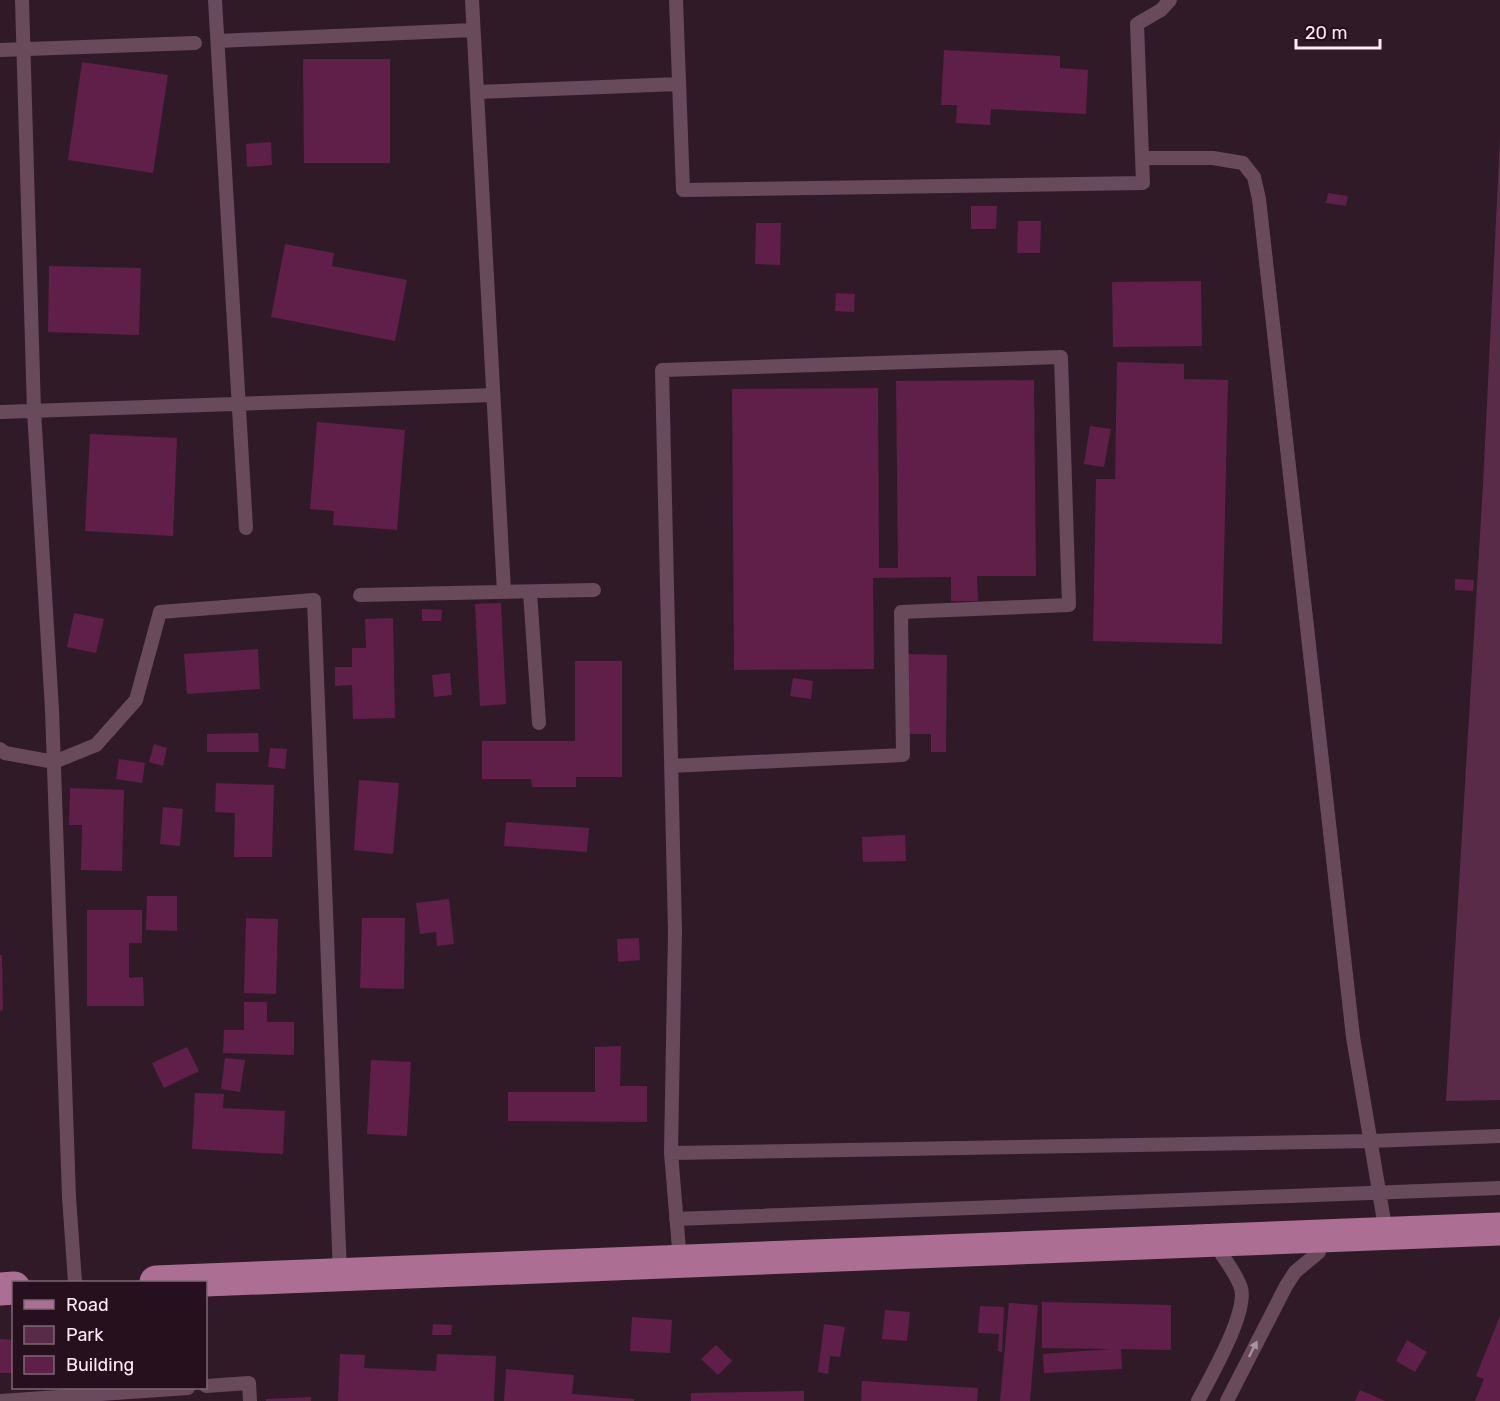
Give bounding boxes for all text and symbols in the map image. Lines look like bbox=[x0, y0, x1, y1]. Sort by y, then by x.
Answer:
scale bar bbox=[1296, 12, 1380, 50]
text: 20 m bbox=[1305, 22, 1347, 44]
legend bbox=[12, 1281, 207, 1389]
text: Road bbox=[66, 1294, 109, 1316]
text: Park bbox=[66, 1324, 104, 1346]
one-way arrow bbox=[1248, 1340, 1257, 1357]
text: Building bbox=[66, 1354, 134, 1376]

